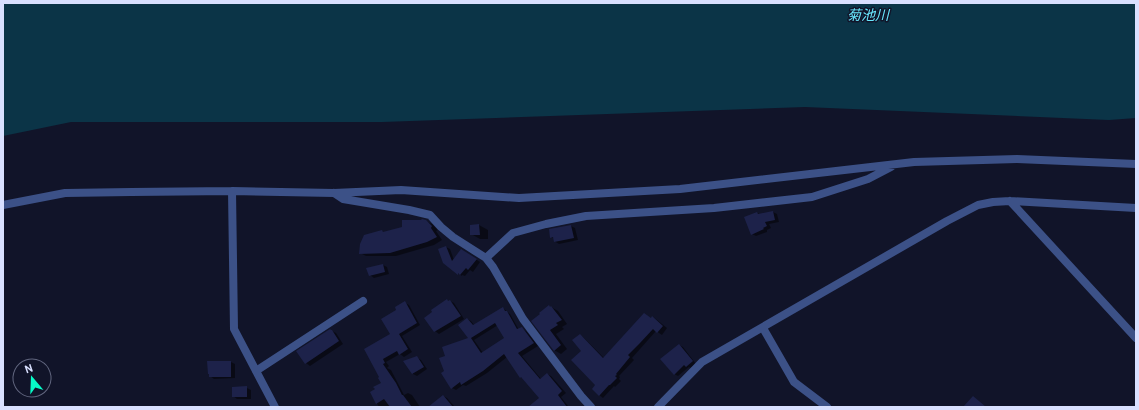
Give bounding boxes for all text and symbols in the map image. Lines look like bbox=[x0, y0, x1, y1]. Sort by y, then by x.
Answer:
water label: 菊池川 bbox=[847, 8, 891, 25]
north arrow bbox=[12, 358, 52, 398]
text: N bbox=[23, 362, 35, 377]

